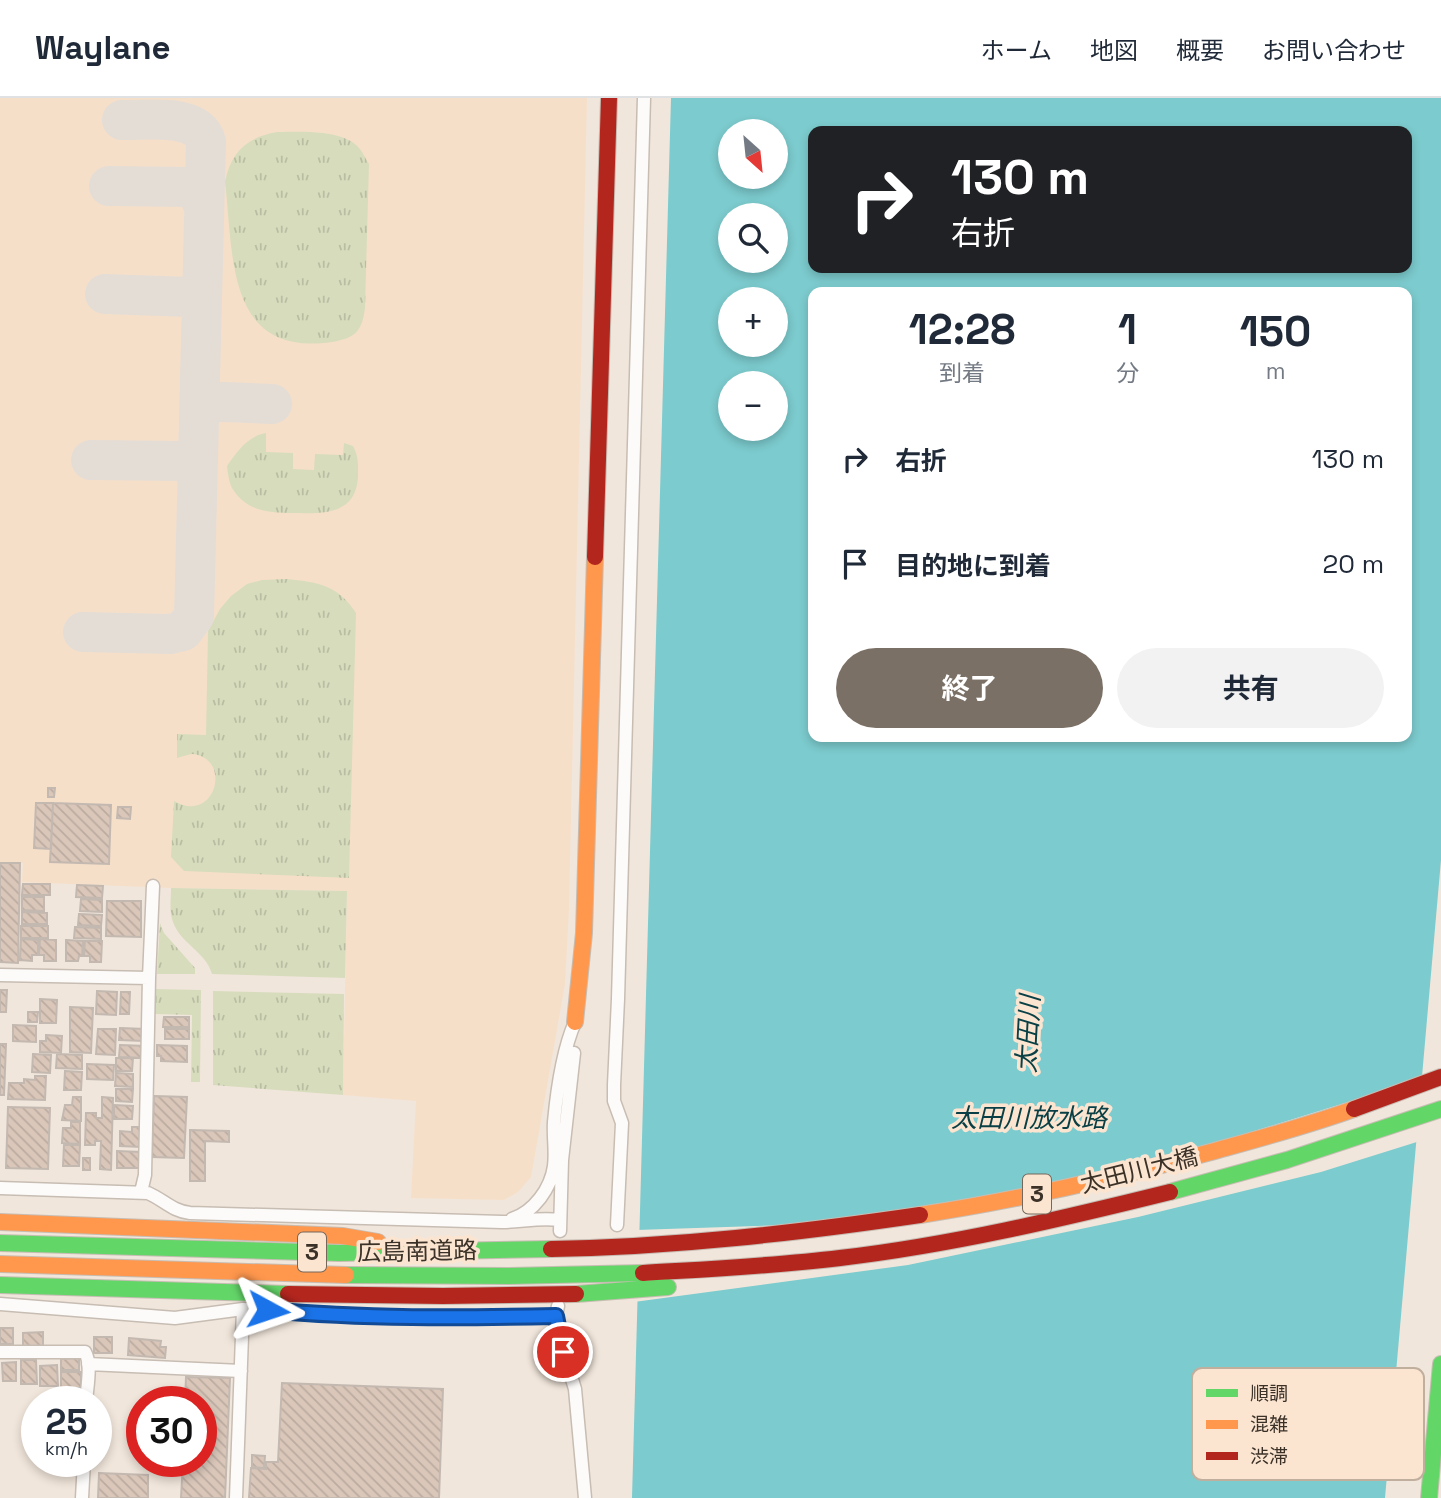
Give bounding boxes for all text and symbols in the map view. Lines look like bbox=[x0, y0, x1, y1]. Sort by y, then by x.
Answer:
text: Waylane bbox=[35, 27, 171, 69]
text: ホーム bbox=[981, 35, 1052, 66]
text: 地図 bbox=[1090, 35, 1138, 66]
text: 概要 bbox=[1176, 35, 1224, 66]
text: お問い合わせ bbox=[1262, 35, 1406, 66]
north arrow bbox=[718, 119, 788, 189]
map controls bbox=[718, 119, 788, 441]
text: 130 m bbox=[951, 146, 1089, 208]
icon: right bbox=[836, 154, 927, 245]
button: search bbox=[718, 203, 788, 273]
text: 右折 bbox=[951, 213, 1015, 253]
button: + bbox=[718, 287, 788, 357]
text: 12:28 bbox=[909, 303, 1015, 356]
text: 1 bbox=[1118, 303, 1137, 356]
text: 150 bbox=[1240, 305, 1311, 358]
text: m bbox=[1266, 356, 1285, 386]
text: 到着 bbox=[939, 358, 985, 388]
text: 分 bbox=[1116, 358, 1139, 388]
button: − bbox=[718, 371, 788, 441]
icon: right bbox=[836, 440, 874, 478]
text: 130 m bbox=[1312, 442, 1384, 476]
text: 右折 bbox=[895, 444, 947, 478]
icon: arrive bbox=[836, 545, 874, 583]
text: 20 m bbox=[1323, 547, 1384, 581]
text: 目的地に到着 bbox=[895, 549, 1051, 583]
button: 終了 bbox=[836, 648, 1103, 728]
button: 共有 bbox=[1117, 648, 1384, 728]
water label: 太田川 bbox=[1009, 991, 1047, 1074]
water label: 太田川放水路 bbox=[951, 1101, 1109, 1135]
street label: 太田川大橋 bbox=[1077, 1140, 1201, 1200]
road number: 3 bbox=[1023, 1175, 1051, 1214]
road number: 3 bbox=[298, 1232, 326, 1272]
street label: 広島南道路 bbox=[357, 1234, 477, 1268]
position arrow bbox=[231, 1273, 305, 1347]
pin bbox=[533, 1322, 593, 1382]
icon: arrive bbox=[544, 1333, 582, 1371]
legend bbox=[1192, 1368, 1424, 1480]
text: 順調 bbox=[1250, 1381, 1288, 1406]
speed limit sign: 30 bbox=[126, 1386, 217, 1477]
text: 25 bbox=[46, 1400, 87, 1444]
text: 混雑 bbox=[1250, 1412, 1288, 1437]
text: km/h bbox=[45, 1437, 88, 1460]
text: 渋滞 bbox=[1250, 1444, 1288, 1469]

